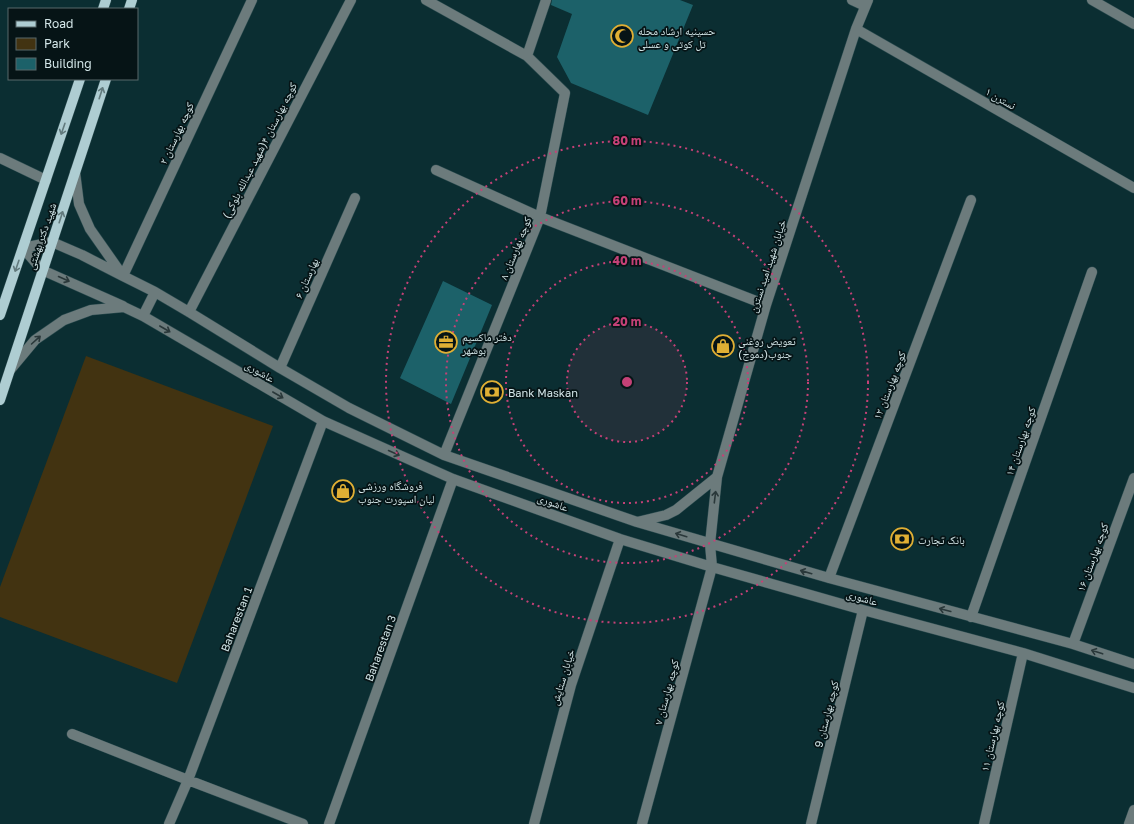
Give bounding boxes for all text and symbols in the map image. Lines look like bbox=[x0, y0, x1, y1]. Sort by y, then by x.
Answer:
legend bbox=[8, 8, 138, 80]
text: Road bbox=[44, 16, 73, 31]
mosque icon: حسینیه ارشاد محله تل کوتی و عسلی bbox=[609, 23, 635, 49]
place label: حسینیه ارشاد محله تل کوتی و عسلی bbox=[638, 24, 715, 51]
text: Park bbox=[44, 36, 70, 51]
text: Building bbox=[44, 56, 92, 71]
street label: کوچه بهارستان ۴(شهید عبدالله بلوکی) bbox=[219, 79, 300, 221]
street label: نسترن ۱ bbox=[983, 84, 1018, 113]
one-way arrow bbox=[98, 87, 105, 100]
street label: کوچه بهارستان ۲ bbox=[156, 100, 197, 166]
one-way arrow bbox=[59, 123, 66, 136]
text: 80 m bbox=[613, 133, 641, 148]
text: 60 m bbox=[613, 193, 641, 208]
street label: شهید دکتر بهشتی bbox=[24, 201, 59, 271]
one-way arrow bbox=[57, 211, 65, 223]
street label: کوچه بهارستان ۸ bbox=[496, 214, 535, 282]
street label: خیابان شهید امید نسترن bbox=[746, 218, 789, 314]
text: 40 m bbox=[613, 253, 641, 268]
street label: بهارستان ۶ bbox=[291, 256, 321, 300]
one-way arrow bbox=[12, 259, 20, 271]
one-way arrow bbox=[58, 276, 70, 284]
text: 20 m bbox=[613, 314, 641, 329]
one-way arrow bbox=[159, 326, 171, 334]
office icon: دفتر ماکسیم بوشهر bbox=[433, 329, 459, 355]
place label: دفتر ماکسیم بوشهر bbox=[461, 330, 512, 356]
shop icon: تعويض روغنی جنوب(دموخ) bbox=[710, 333, 736, 359]
place label: تعويض روغنی جنوب(دموخ) bbox=[738, 334, 797, 361]
one-way arrow bbox=[30, 336, 41, 345]
street label: کوچه بهارستان ۱۲ bbox=[870, 349, 909, 421]
street label: عاشوری bbox=[242, 357, 277, 386]
centre of rings bbox=[620, 375, 634, 389]
bank icon: Bank Maskan bbox=[479, 379, 505, 405]
place label: Bank Maskan bbox=[508, 386, 578, 399]
one-way arrow bbox=[272, 391, 284, 399]
street label: کوچه بهارستان ۱۴ bbox=[1002, 405, 1039, 477]
one-way arrow bbox=[387, 450, 399, 457]
shop icon: فروشگاه ورزشی لیان اسپورت جنوب bbox=[330, 478, 356, 504]
place label: فروشگاه ورزشی لیان اسپورت جنوب bbox=[358, 479, 435, 506]
street label: عاشوری bbox=[536, 490, 571, 515]
one-way arrow bbox=[711, 491, 719, 504]
street label: کوچه بهارستان ۱۶ bbox=[1074, 521, 1111, 593]
bank icon: بانک تجارت bbox=[889, 526, 915, 552]
one-way arrow bbox=[675, 531, 688, 538]
place label: بانک تجارت bbox=[918, 533, 965, 546]
one-way arrow bbox=[799, 567, 812, 575]
street label: Baharestan 1 bbox=[218, 585, 254, 653]
street label: عاشوری bbox=[845, 586, 879, 609]
one-way arrow bbox=[938, 606, 951, 613]
street label: Baharestan 3 bbox=[362, 613, 398, 683]
street label: خیابان ستایش bbox=[547, 648, 578, 707]
one-way arrow bbox=[1091, 648, 1104, 655]
street label: کوچه بهارستان ۷ bbox=[651, 658, 682, 726]
street label: کوچه بهارستان 9 bbox=[811, 679, 842, 749]
street label: کوچه بهارستان ۱۱ bbox=[978, 699, 1007, 773]

